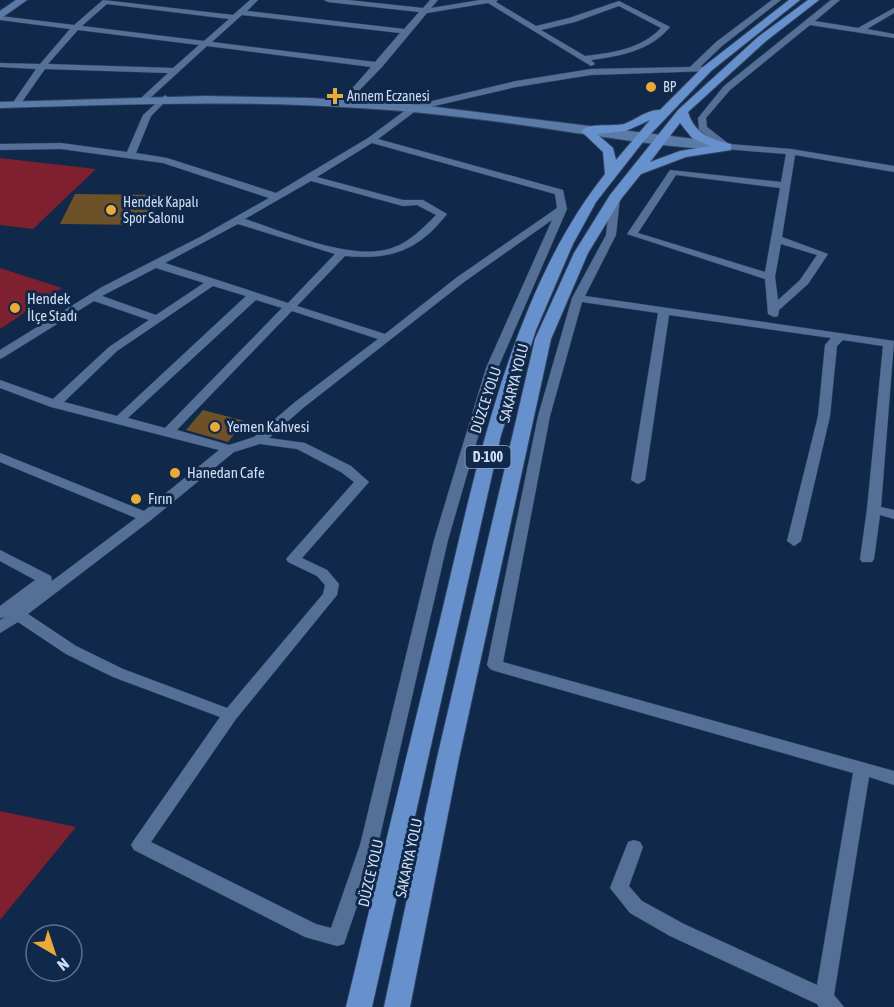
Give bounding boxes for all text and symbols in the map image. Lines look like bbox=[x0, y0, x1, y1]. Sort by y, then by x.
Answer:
place label: BP bbox=[663, 79, 677, 95]
marker: BP bbox=[644, 80, 658, 94]
place label: Annem Eczanesi bbox=[347, 88, 430, 104]
marker: Annem Eczanesi bbox=[328, 89, 342, 103]
place label: Hendek Kapalı Spor Salonu bbox=[123, 194, 199, 226]
marker: Hendek Kapalı Spor Salonu bbox=[104, 203, 118, 217]
place label: Hendek İlçe Stadı bbox=[27, 290, 77, 324]
marker: Hendek İlçe Stadı bbox=[8, 301, 22, 315]
street label: SAKARYA YOLU bbox=[496, 342, 532, 424]
street label: DÜZCE YOLU bbox=[467, 364, 504, 435]
place label: Yemen Kahvesi bbox=[227, 418, 309, 435]
marker: Yemen Kahvesi bbox=[208, 420, 222, 434]
road number: D-100 bbox=[466, 446, 510, 468]
place label: Hanedan Cafe bbox=[187, 464, 265, 481]
marker: Hanedan Cafe bbox=[168, 466, 182, 480]
place label: Fırın bbox=[148, 490, 173, 507]
marker: Fırın bbox=[129, 492, 143, 506]
street label: SAKARYA YOLU bbox=[392, 817, 425, 899]
street label: DÜZCE YOLU bbox=[354, 837, 387, 908]
north arrow bbox=[24, 923, 84, 983]
text: N bbox=[54, 955, 73, 975]

